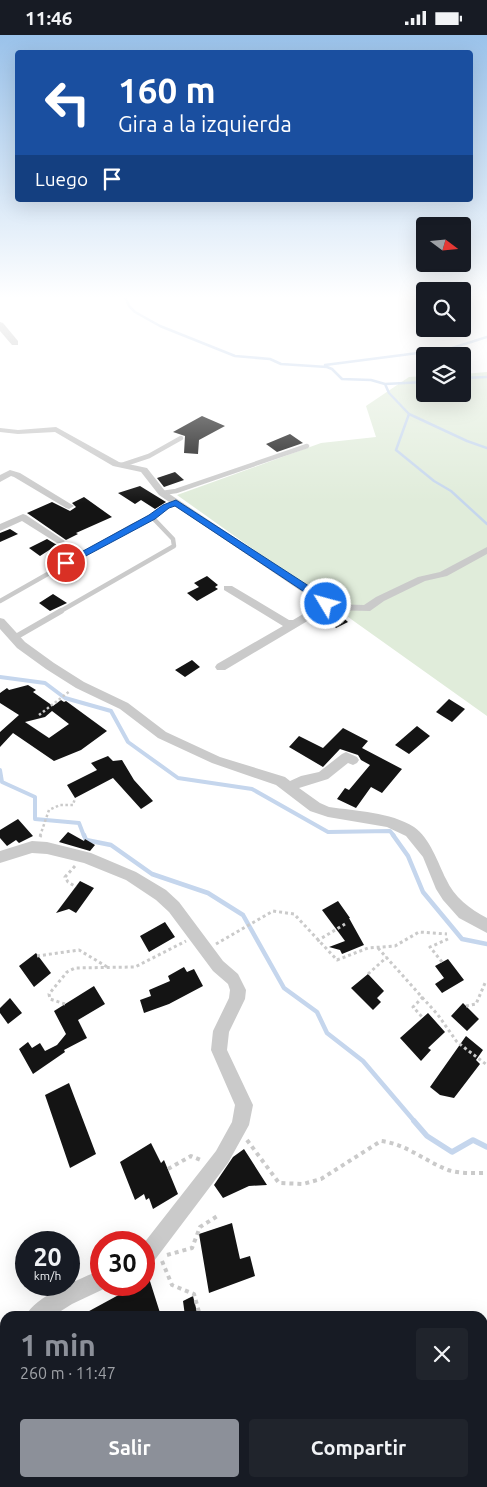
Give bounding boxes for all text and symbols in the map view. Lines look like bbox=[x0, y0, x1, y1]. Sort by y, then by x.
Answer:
text: 11:46 bbox=[25, 7, 73, 29]
icon: left bbox=[35, 70, 100, 135]
text: 160 m bbox=[118, 70, 216, 110]
text: Gira a la izquierda bbox=[118, 111, 292, 136]
icon: arrive bbox=[98, 165, 126, 193]
text: Luego bbox=[35, 168, 88, 190]
north arrow bbox=[416, 217, 471, 273]
map controls bbox=[416, 217, 471, 402]
button: search bbox=[416, 282, 471, 337]
button: layers bbox=[416, 347, 471, 402]
pin bbox=[45, 542, 87, 584]
icon: arrive bbox=[52, 549, 80, 577]
position arrow bbox=[299, 577, 351, 629]
speed limit sign: 30 bbox=[90, 1231, 155, 1296]
text: 20 bbox=[33, 1243, 62, 1271]
text: km/h bbox=[34, 1269, 61, 1282]
text: 1 min bbox=[20, 1328, 96, 1362]
button: close bbox=[416, 1328, 468, 1380]
text: 260 m · 11:47 bbox=[20, 1364, 116, 1382]
button: Salir bbox=[20, 1419, 239, 1477]
button: Compartir bbox=[249, 1419, 468, 1477]

